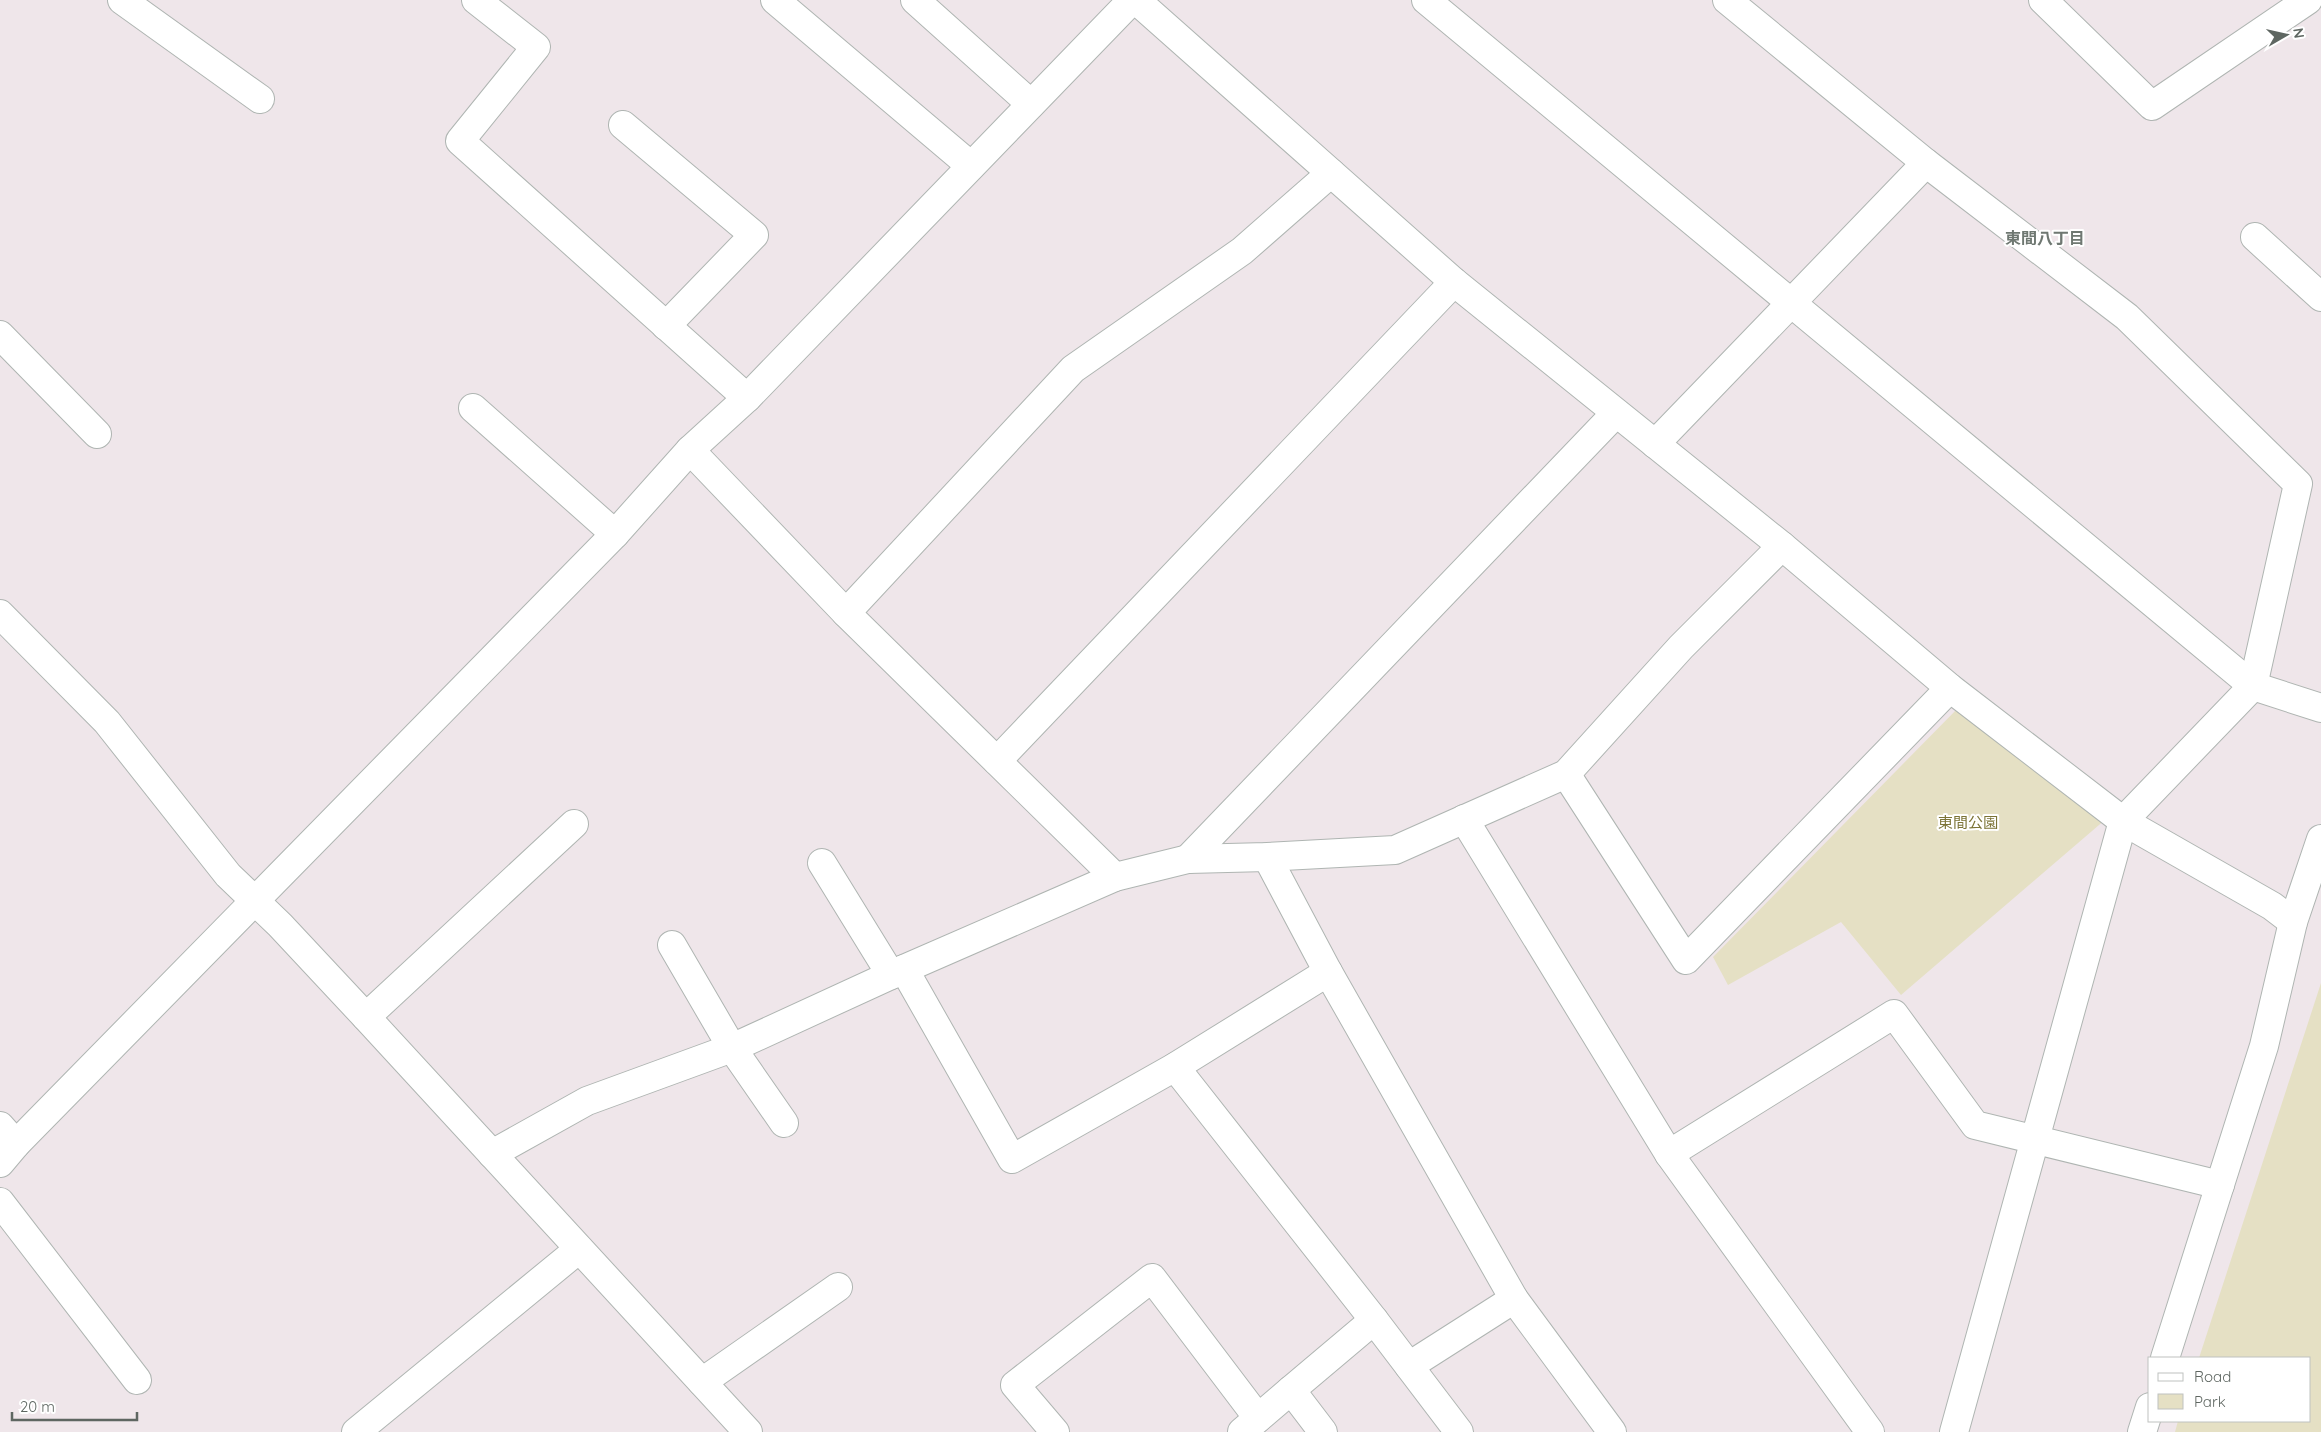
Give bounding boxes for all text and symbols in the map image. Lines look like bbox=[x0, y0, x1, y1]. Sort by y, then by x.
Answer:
north arrow bbox=[2261, 10, 2311, 60]
text: N bbox=[2289, 26, 2309, 39]
district label: 東間八丁目 bbox=[2005, 228, 2085, 248]
park label: 東間公園 bbox=[1938, 813, 1998, 832]
legend bbox=[2148, 1357, 2311, 1422]
text: Road bbox=[2194, 1367, 2231, 1386]
scale bar bbox=[12, 1390, 138, 1422]
text: Park bbox=[2194, 1392, 2226, 1411]
text: 20 m bbox=[20, 1397, 55, 1416]

